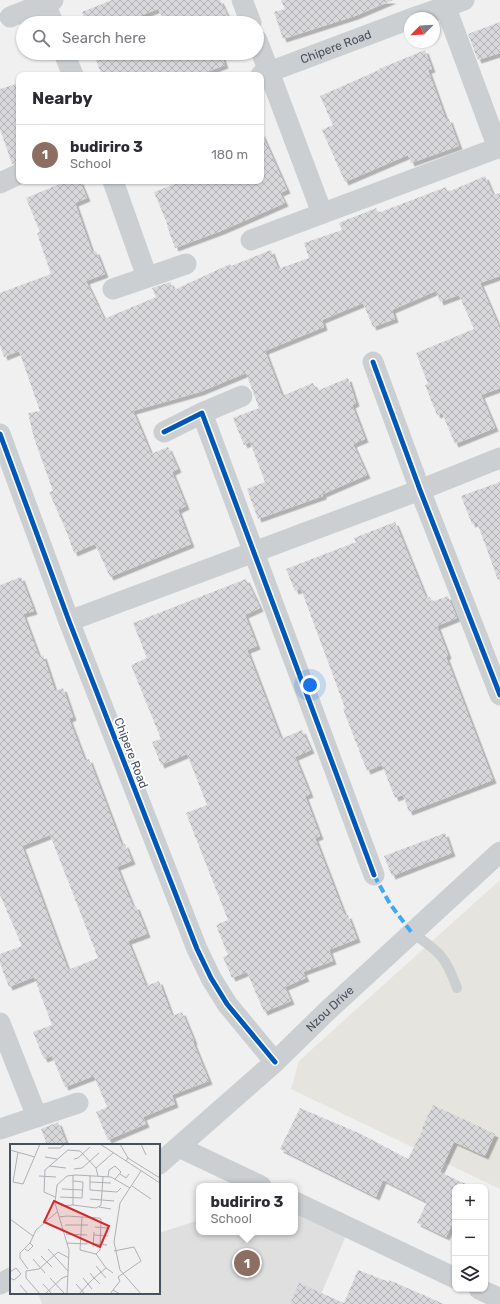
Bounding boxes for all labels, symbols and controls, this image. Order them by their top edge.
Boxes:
north arrow [404,12,440,48]
search box [16,16,264,60]
icon: search [30,27,52,49]
street label: Chipere Road [298,27,373,67]
text: Search here [62,29,146,47]
text: Nearby [32,88,93,108]
text: budiriro 3 [70,138,143,156]
text: 1 [42,147,48,162]
text: 180 m [211,147,248,162]
text: School [70,156,111,171]
your location [300,675,320,695]
street label: Chipere Road [111,716,151,790]
street label: Nzou Drive [303,983,357,1035]
inset map [10,1144,160,1294]
popup [196,1183,298,1235]
map controls [452,1184,488,1292]
button: + [452,1184,488,1220]
text: budiriro 3 [211,1193,283,1211]
text: School [211,1211,252,1226]
button: − [452,1220,488,1256]
pin: 1 [234,1248,260,1278]
button: layers [452,1256,488,1292]

